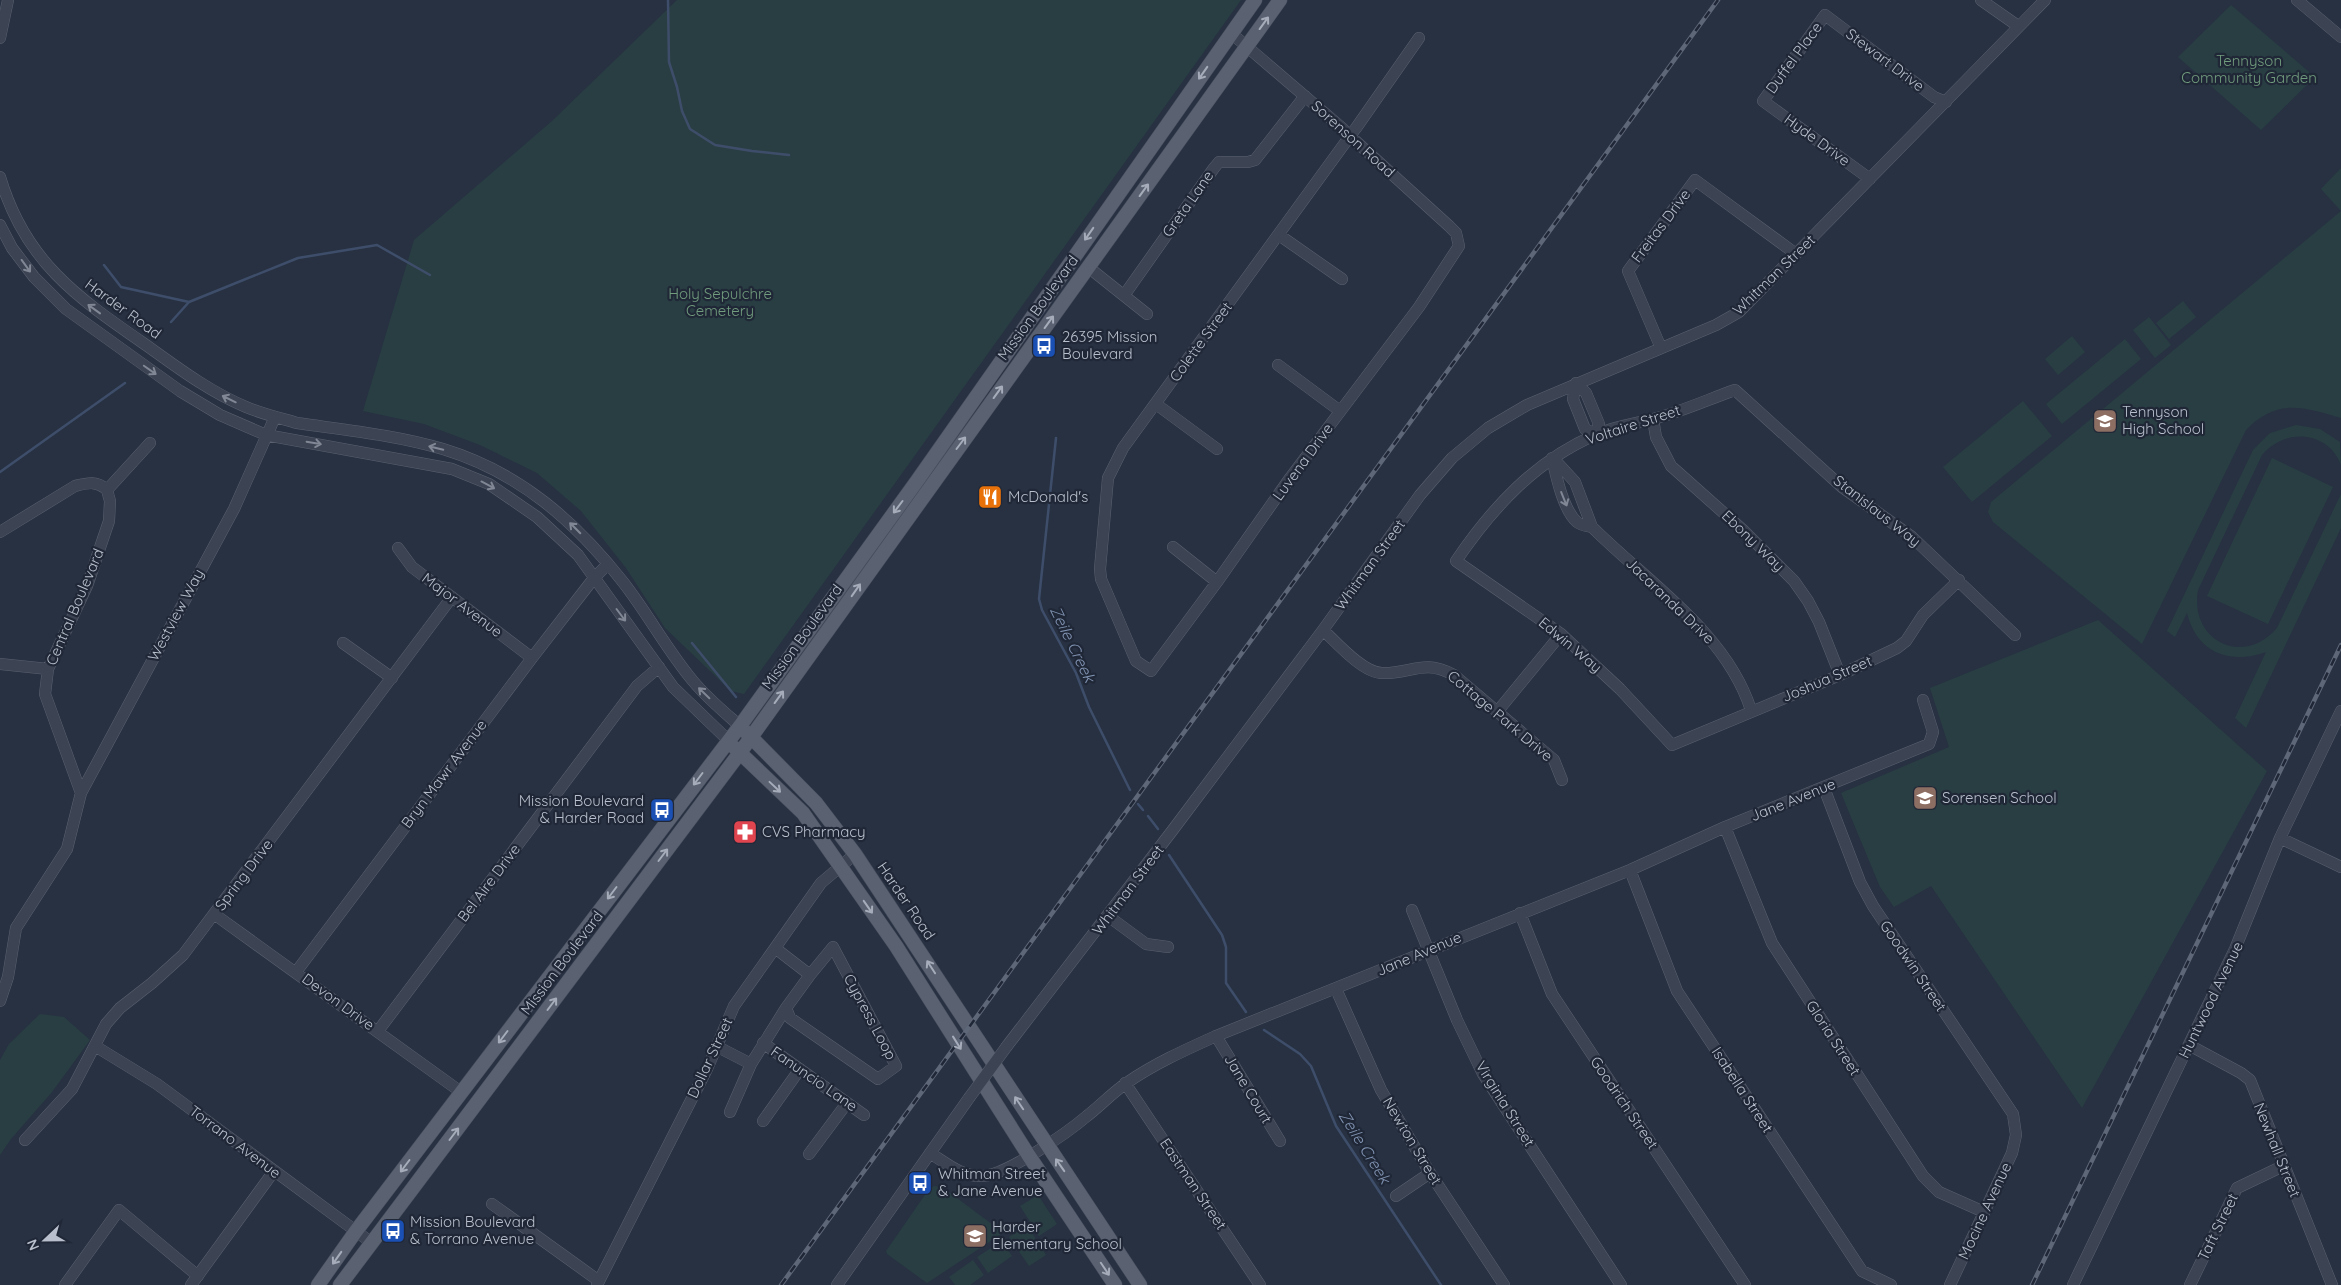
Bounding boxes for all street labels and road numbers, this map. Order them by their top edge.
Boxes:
street label: Duffel Place [1761,18,1826,97]
street label: Stewart Drive [1842,24,1928,95]
street label: Sorenson Road [1308,96,1399,181]
street label: Hyde Drive [1781,109,1854,170]
street label: Greta Lane [1158,167,1217,241]
street label: Freitas Drive [1627,185,1694,266]
street label: Whitman Street [1728,230,1819,319]
street label: Mission Boulevard [993,251,1082,364]
street label: Harder Road [81,274,165,343]
street label: Colette Street [1165,298,1236,385]
street label: Voltaire Street [1583,400,1683,449]
street label: Luvena Drive [1268,419,1337,504]
street label: Stanislaus Way [1830,471,1925,551]
street label: Ebony Way [1718,506,1789,575]
street label: Whitman Street [1330,515,1409,614]
street label: Central Boulevard [41,546,108,668]
street label: Jacaranda Drive [1622,553,1719,648]
street label: Westview Way [143,565,208,664]
street label: Major Avenue [418,568,506,641]
street label: Mission Boulevard [757,580,846,693]
street label: Edwin Way [1535,613,1606,677]
street label: Joshua Street [1779,651,1875,706]
street label: Cottage Park Drive [1444,666,1557,765]
street label: Bryn Mawr Avenue [397,716,491,832]
street label: Jane Avenue [1747,774,1838,825]
street label: Spring Drive [211,835,277,914]
street label: Bel Aire Drive [453,840,524,925]
street label: Whitman Street [1088,841,1168,938]
street label: Harder Road [873,858,939,943]
street label: Mission Boulevard [516,907,607,1018]
street label: Goodwin Street [1876,917,1951,1015]
street label: Jane Avenue [1374,927,1464,980]
street label: Huntwood Avenue [2174,938,2247,1061]
street label: Devon Drive [298,969,378,1034]
street label: Cypress Loop [840,971,901,1063]
street label: Gloria Street [1802,997,1865,1079]
street label: Dollar Street [683,1014,737,1101]
street label: Fanuncio Lane [767,1042,861,1115]
street label: Isabella Street [1708,1043,1777,1136]
street label: Jane Court [1220,1051,1276,1127]
street label: Goodrich Street [1586,1053,1662,1153]
street label: Virginia Street [1472,1057,1539,1150]
street label: Newton Street [1379,1093,1446,1188]
street label: Newhall Street [2250,1100,2305,1200]
street label: Torrano Avenue [186,1101,285,1182]
street label: Eastman Street [1156,1134,1231,1233]
street label: Mocine Avenue [1954,1159,2015,1262]
street label: Taft Street [2193,1190,2242,1263]

